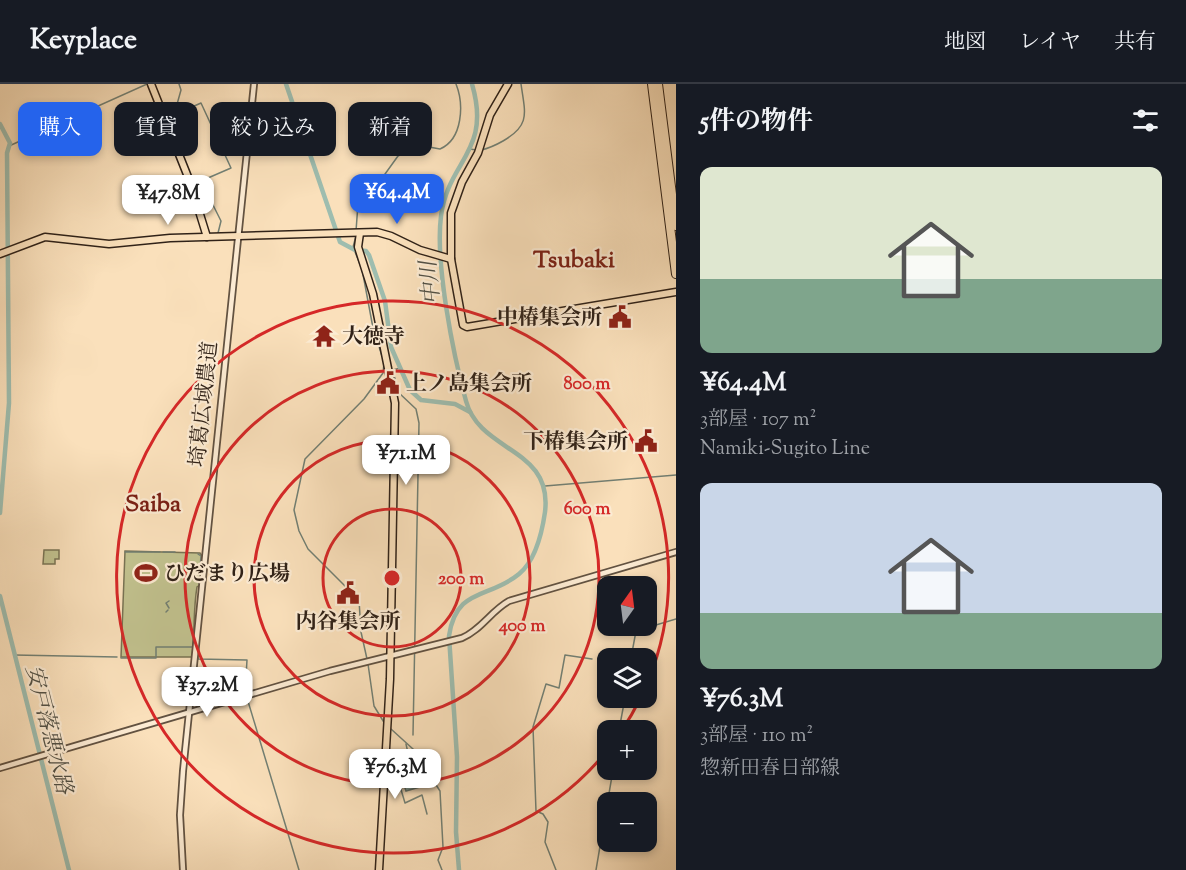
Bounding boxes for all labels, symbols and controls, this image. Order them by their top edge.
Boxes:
text: Keyplace [30,21,137,61]
text: 地図 [944,28,986,58]
text: レイヤ [1019,28,1081,58]
text: 共有 [1114,28,1156,58]
chip: 購入 [18,102,102,156]
chip: 賃貸 [114,102,198,156]
chip: 絞り込み [210,102,336,156]
chip: 新着 [348,102,432,156]
text: 5件の物件 [700,104,813,141]
icon: filters [1129,104,1162,137]
pin: ¥64.4M [348,174,446,225]
pin: ¥47.8M [119,175,217,226]
text: ¥64.4M [364,179,430,208]
text: ¥47.8M [136,180,200,209]
icon: home [877,206,985,314]
district label: Tsubaki [533,244,615,278]
water label: 中川 [414,257,450,306]
place label: 中椿集会所 [497,304,602,334]
public building icon: 中椿集会所 [607,304,633,330]
temple icon: 大徳寺 [311,323,337,349]
place label: 大徳寺 [342,323,405,353]
street label: 埼葛広域農道 [183,340,226,468]
text: ¥64.4M [700,365,786,402]
public building icon: 上ノ島集会所 [375,370,401,396]
place label: 上ノ島集会所 [406,370,532,400]
text: 800 m [564,372,610,398]
text: 3部屋 · 107 m² [700,406,816,435]
place label: 下椿集会所 [523,428,628,458]
public building icon: 下椿集会所 [633,428,659,454]
pin: ¥71.1M [357,435,455,486]
text: Namiki-Sugito Line [700,435,870,464]
text: ¥71.1M [376,440,436,469]
district label: Saiba [125,488,182,522]
text: 600 m [564,497,610,523]
icon: home [877,522,985,630]
sports icon: ひだまり広場 [133,560,159,586]
place label: ひだまり広場 [164,560,290,590]
text: 200 m [438,567,484,593]
centre of rings [382,568,402,588]
north arrow [597,576,657,636]
map controls [597,576,657,852]
public building icon: 内谷集会所 [335,580,361,606]
place label: 内谷集会所 [296,608,401,638]
text: 400 m [498,614,545,640]
button: layers [597,648,657,708]
water label: 安戸落悪水路 [16,662,79,800]
pin: ¥37.2M [158,667,256,718]
text: ¥37.2M [176,672,238,701]
text: ¥76.3M [700,681,783,718]
button: + [597,720,657,780]
text: 3部屋 · 110 m² [700,722,813,751]
pin: ¥76.3M [346,749,444,800]
text: ¥76.3M [363,754,427,783]
text: 惣新田春日部線 [700,755,840,784]
button: − [597,792,657,852]

